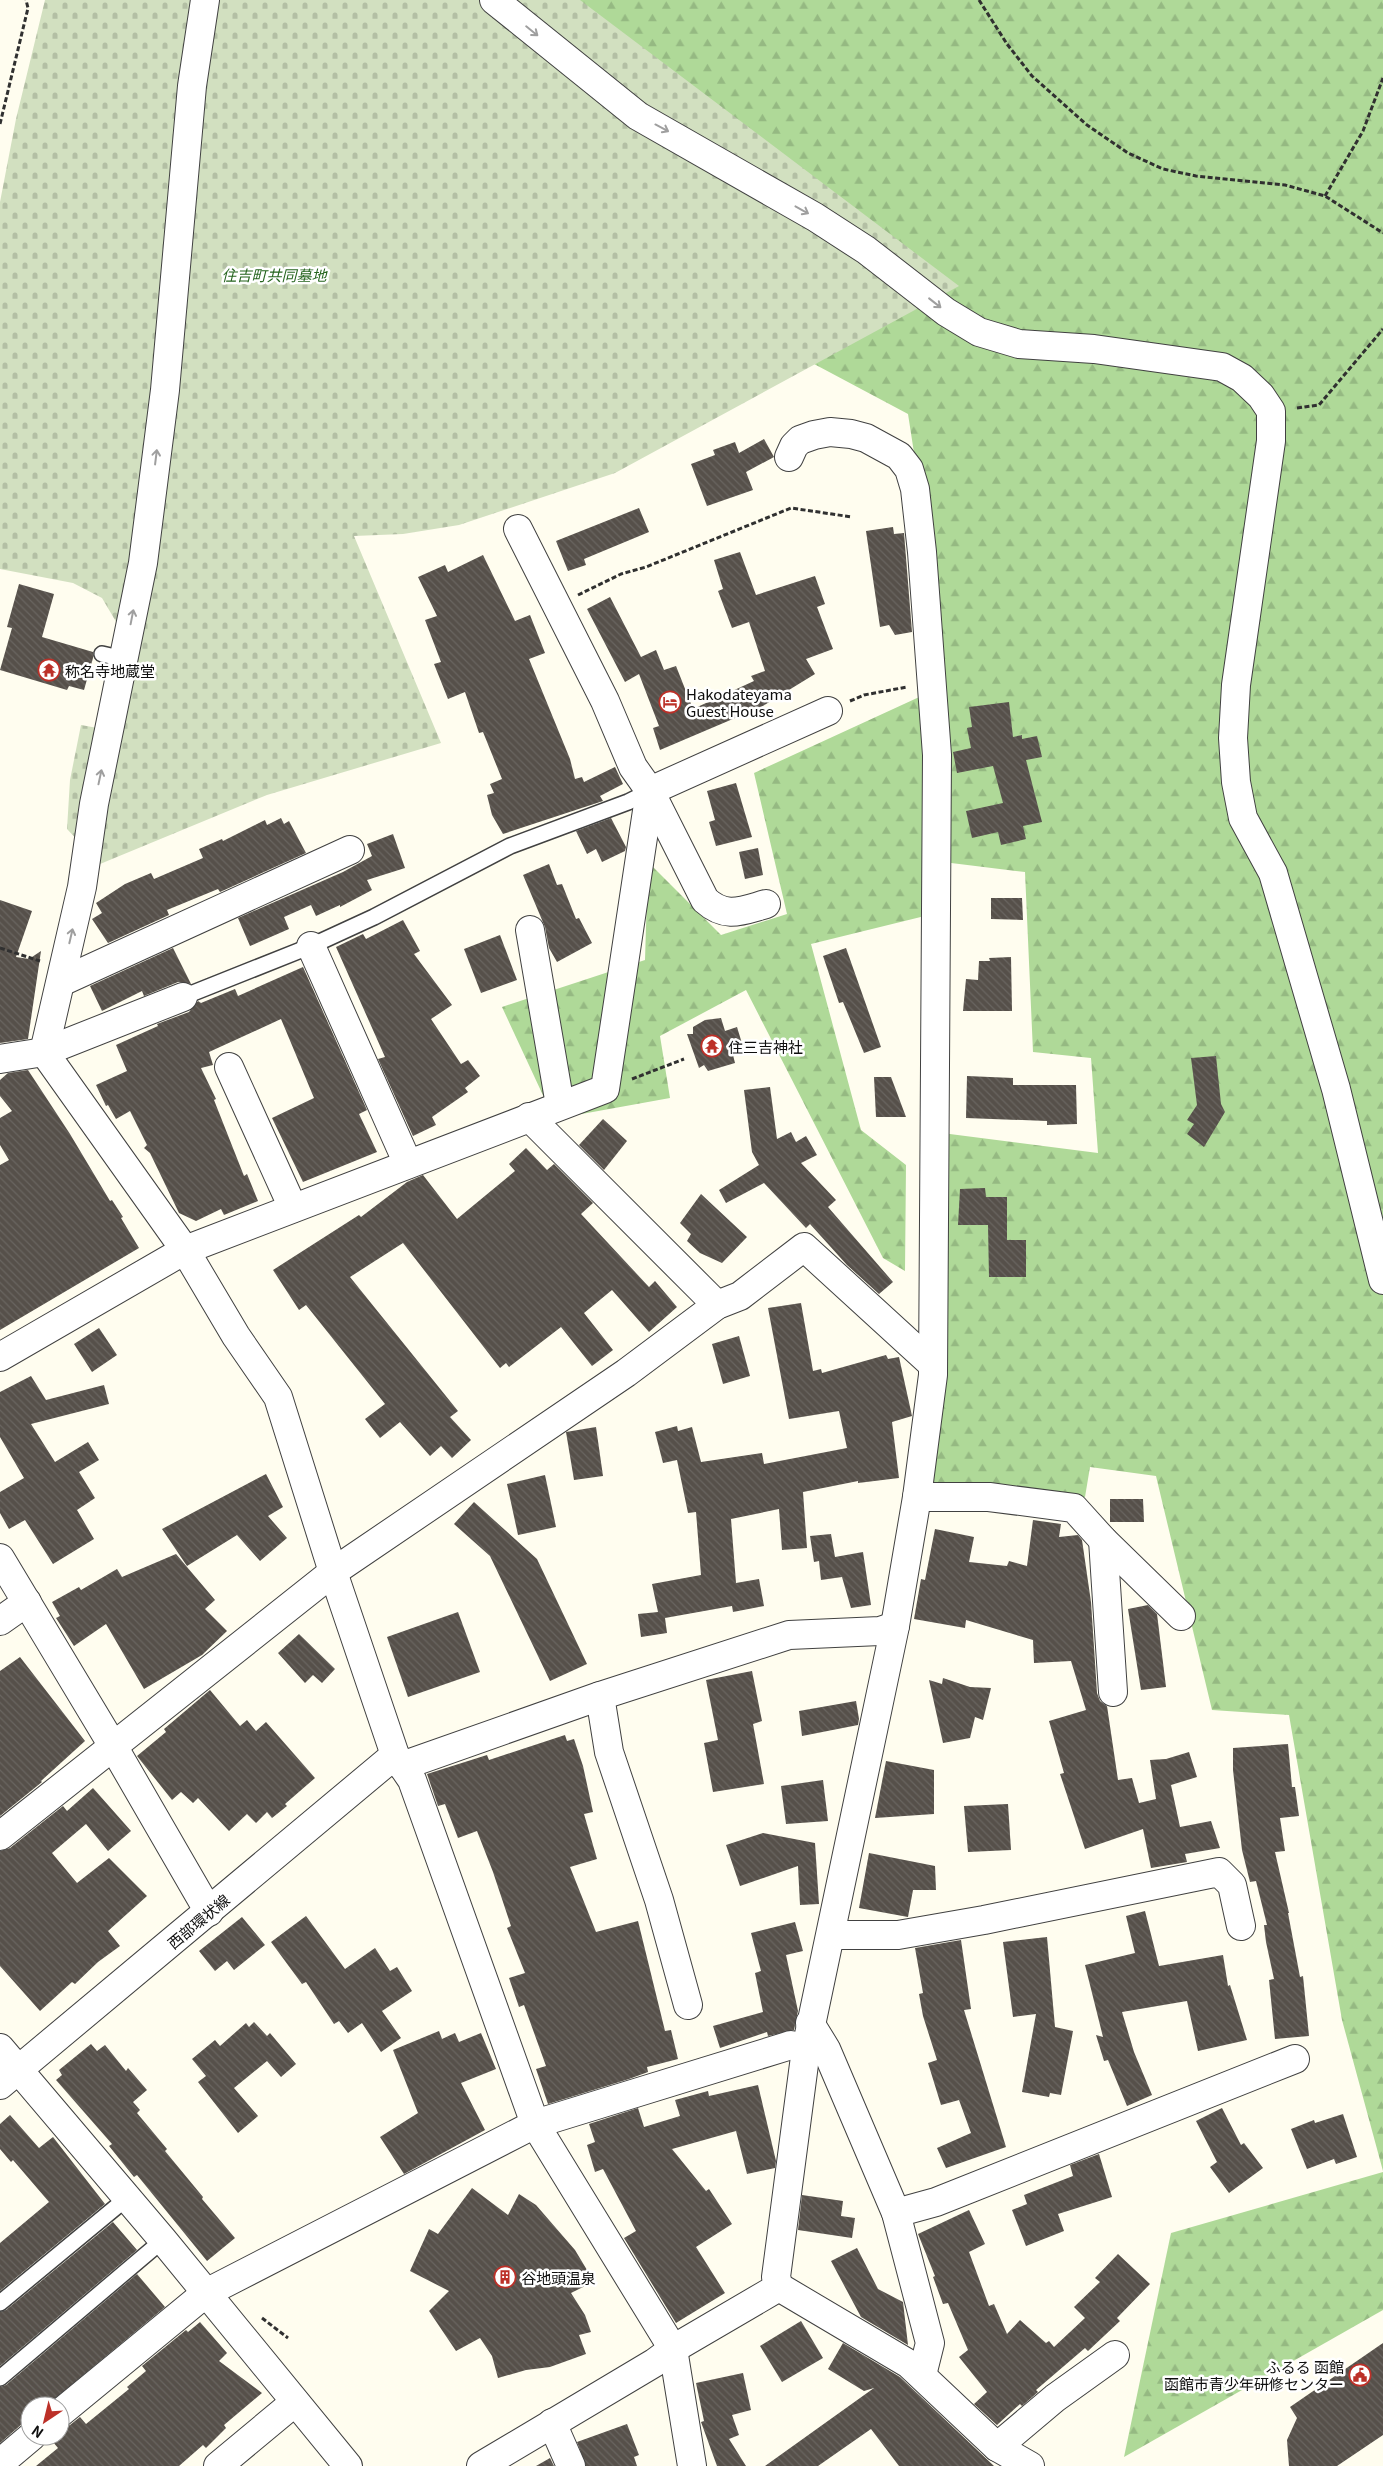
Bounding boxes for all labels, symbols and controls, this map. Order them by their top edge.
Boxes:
one-way arrow [525,25,538,36]
one-way arrow [654,124,668,134]
one-way arrow [794,206,809,215]
park label: 住吉町共同墓地 [221,264,328,285]
one-way arrow [928,298,941,309]
one-way arrow [152,449,162,465]
one-way arrow [128,610,137,626]
temple icon: 称名寺地蔵堂 [37,658,61,682]
place label: 称名寺地蔵堂 [65,660,155,681]
place label: Hakodateyama Guest House [686,683,792,721]
hotel icon: Hakodateyama Guest House [658,690,682,714]
one-way arrow [95,769,105,785]
one-way arrow [67,929,76,945]
temple icon: 住三吉神社 [700,1034,724,1058]
place label: 住三吉神社 [728,1036,803,1057]
street label: 西部環状線 [163,1889,233,1953]
building icon: 谷地頭温泉 [493,2265,517,2289]
place label: 谷地頭温泉 [521,2267,596,2288]
place label: ふるる 函館 函館市青少年研修センター [1164,2356,1344,2394]
public building icon: ふるる 函館 函館市青少年研修センター [1348,2363,1372,2387]
north arrow [20,2396,70,2446]
text: N [27,2421,47,2444]

